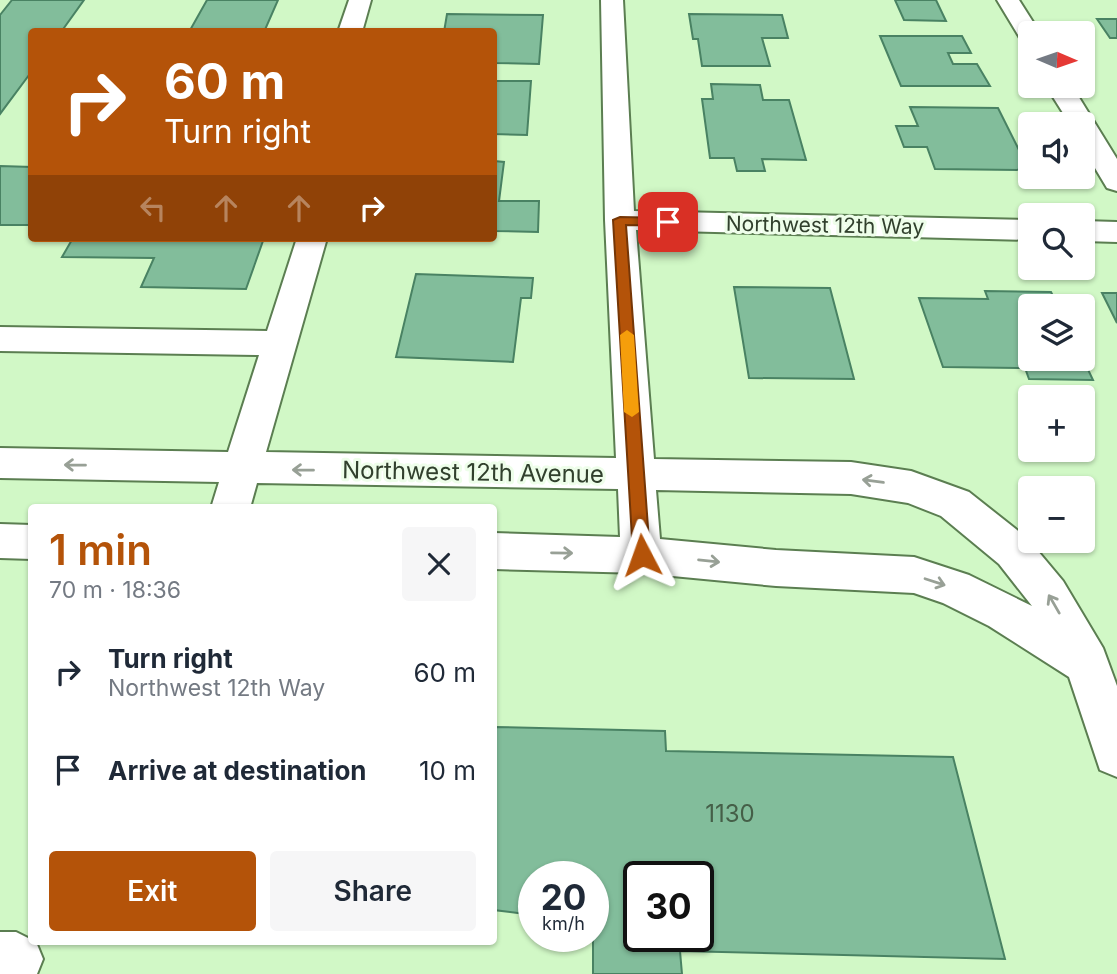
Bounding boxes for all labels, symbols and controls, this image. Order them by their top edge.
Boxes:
north arrow [1018,21,1096,98]
map controls [1018,21,1095,553]
text: 60 m [164,52,285,111]
icon: right [49,56,140,147]
text: Turn right [164,112,311,151]
button: sound [1018,112,1095,189]
icon: left [134,189,172,227]
icon: ahead [207,189,245,227]
icon: ahead [280,189,318,227]
icon: right [353,189,391,227]
pin [638,192,698,252]
icon: arrive [649,203,687,241]
button: search [1018,203,1095,280]
street label: Northwest 12th Way [726,211,925,239]
button: layers [1018,294,1095,371]
button: + [1018,385,1095,462]
street label: Northwest 12th Avenue [342,455,604,489]
one-way arrow [64,458,87,471]
one-way arrow [291,463,314,476]
one-way arrow [862,474,885,487]
button: − [1018,476,1095,553]
position arrow [605,518,679,592]
text: 1 min [49,524,152,575]
button: close [402,527,476,601]
one-way arrow [550,546,573,559]
one-way arrow [698,555,720,568]
text: 70 m · 18:36 [49,576,181,604]
one-way arrow [924,577,946,589]
one-way arrow [1047,594,1061,614]
text: Turn right [108,643,233,674]
icon: right [49,653,87,691]
text: 60 m [413,657,476,688]
text: Northwest 12th Way [108,674,325,702]
icon: arrive [49,751,87,789]
text: Arrive at destination [108,755,367,786]
text: 10 m [419,755,476,786]
house number: 1130 [705,799,755,828]
button: Exit [49,851,256,931]
button: Share [270,851,476,931]
speed limit sign: 30 [623,861,714,952]
text: 20 [541,876,586,918]
text: km/h [542,913,585,934]

